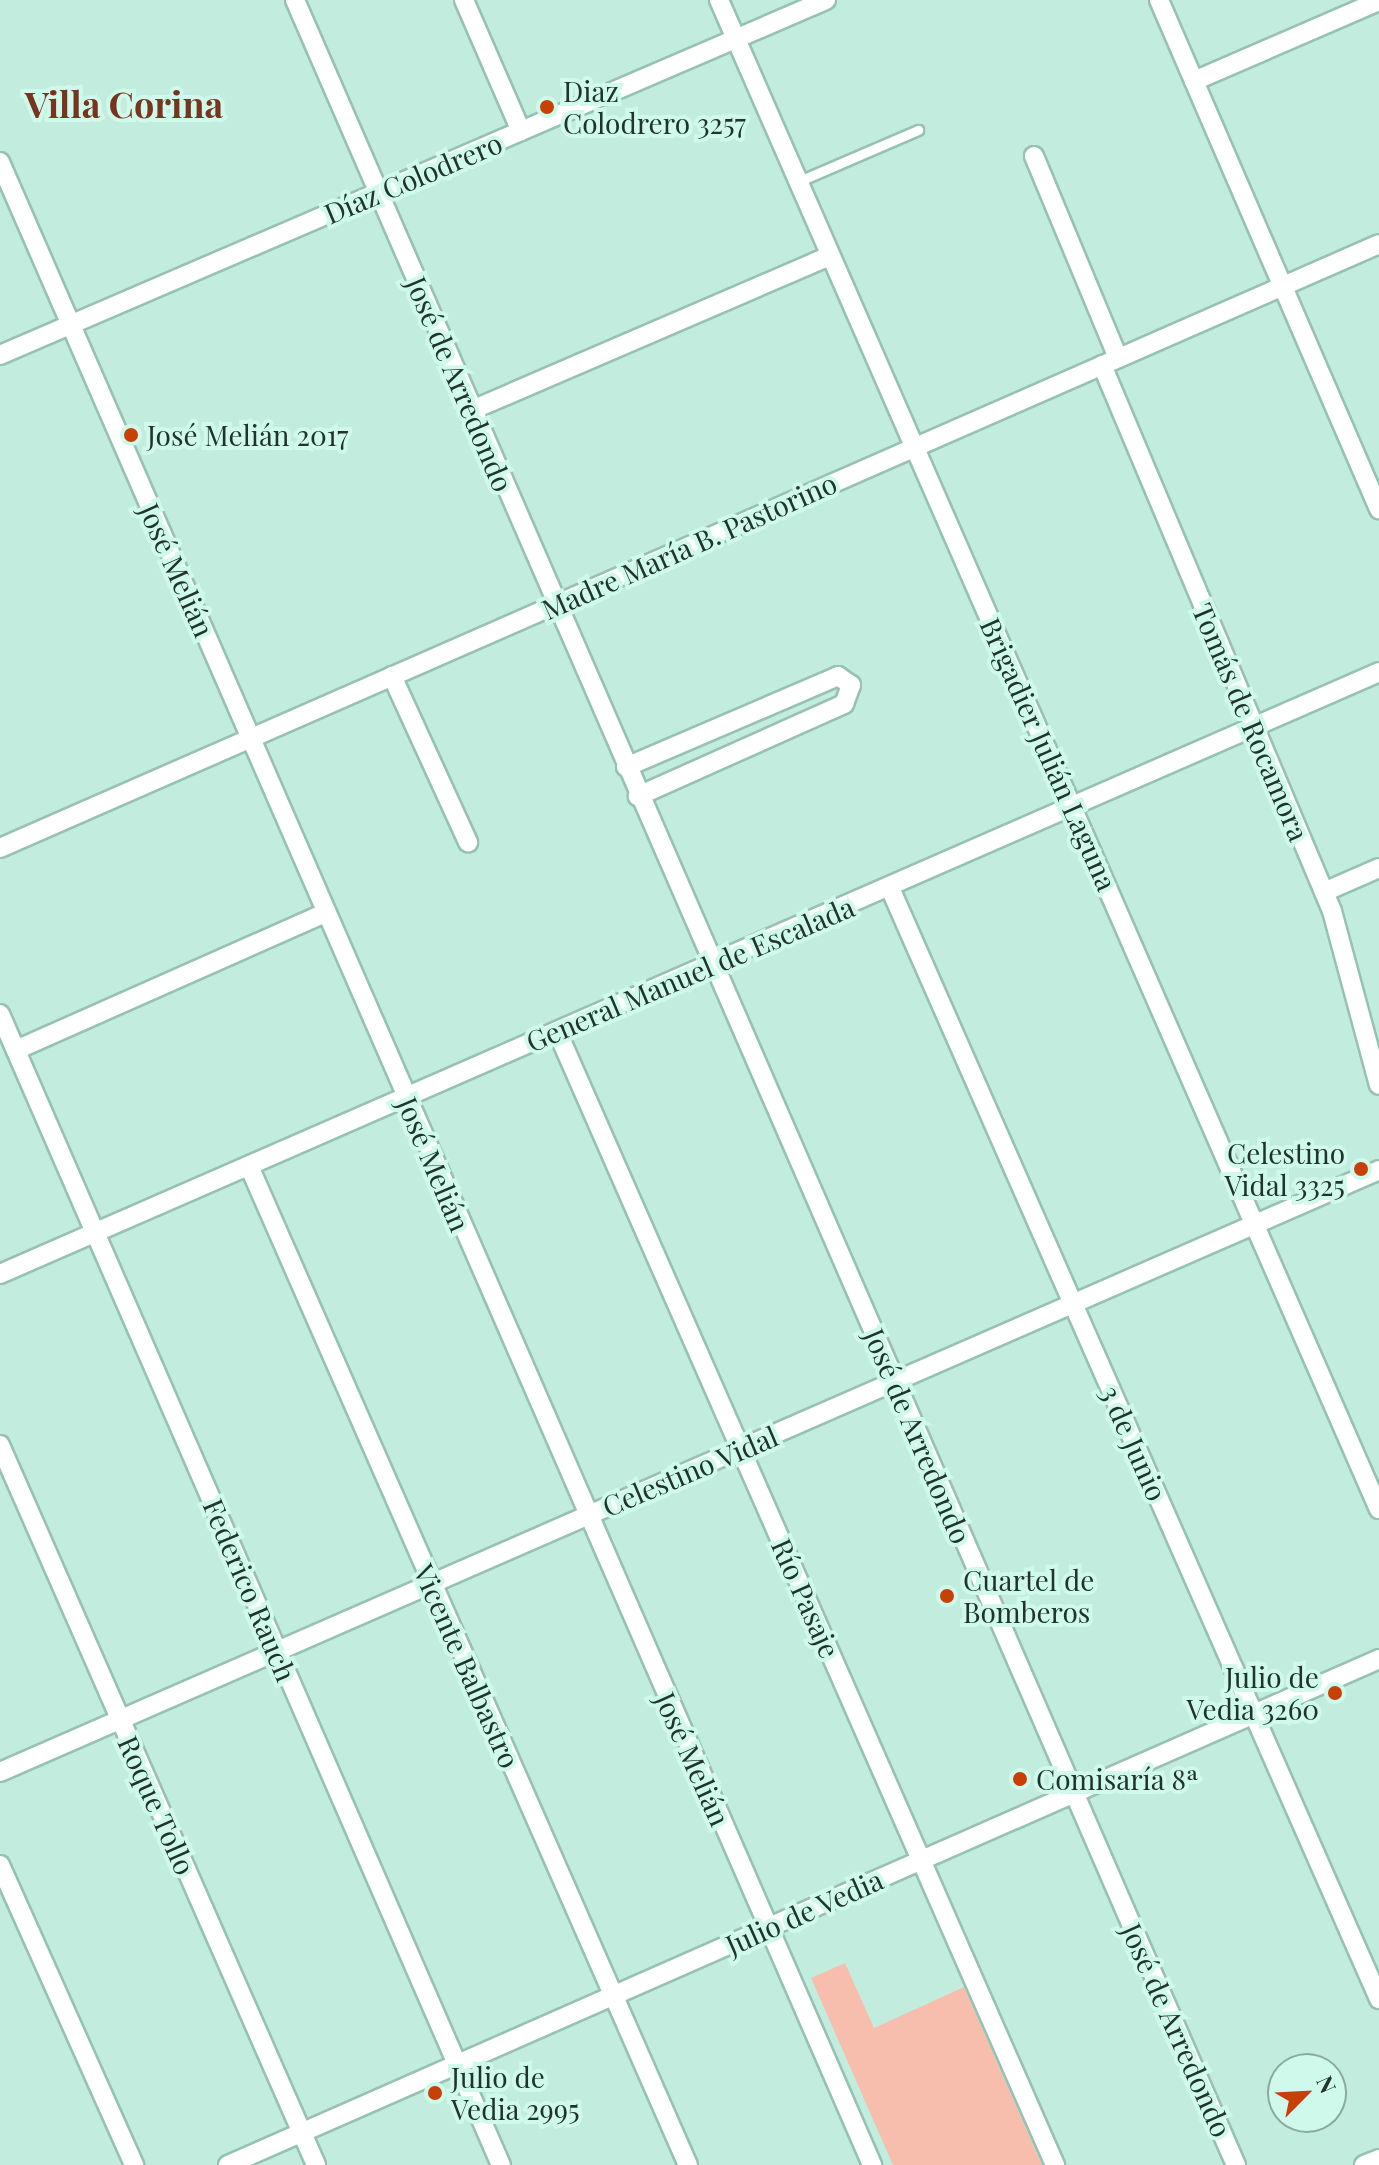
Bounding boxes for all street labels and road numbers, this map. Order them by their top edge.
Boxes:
street label: Díaz Colodrero [319,125,507,231]
street label: José de Arredondo [399,271,521,497]
street label: Madre María B. Pastorino [536,466,842,626]
street label: José Melián [133,498,221,642]
street label: Tomás de Rocamora [1186,598,1316,846]
street label: Brigadier Julián Laguna [974,612,1124,896]
street label: General Manuel de Escalada [521,890,859,1058]
street label: José Melián [391,1092,477,1236]
street label: José de Arredondo [857,1323,979,1549]
street label: 3 de Junio [1094,1380,1174,1506]
street label: Celestino Vidal [597,1419,783,1523]
street label: Federico Rauch [196,1494,304,1686]
street label: Río Pasaje [765,1533,847,1663]
street label: Vicente Balbastro [407,1559,527,1773]
street label: José Melián [649,1687,737,1831]
street label: Roque Tollo [111,1730,203,1880]
street label: Julio de Vedia [720,1862,888,1962]
street label: José de Arredondo [1115,1918,1239,2142]

